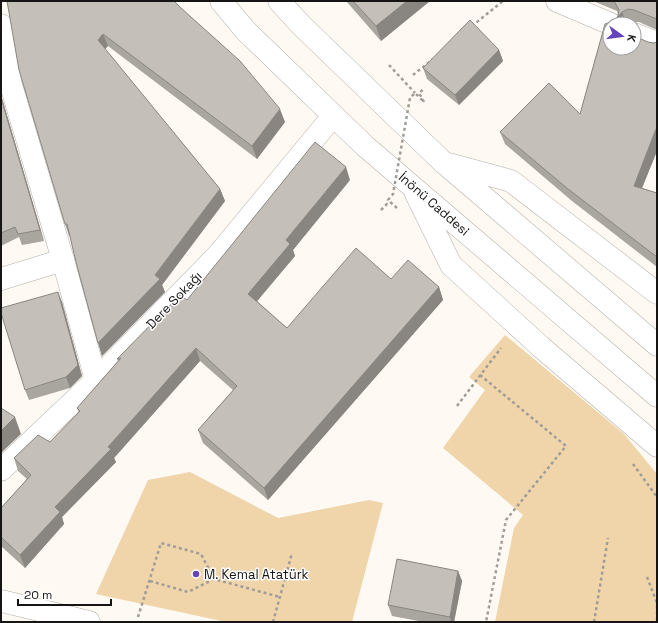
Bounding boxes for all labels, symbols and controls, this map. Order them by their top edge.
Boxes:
north arrow [602,16,642,56]
text: K [624,33,639,44]
street label: İnönü Caddesi [395,169,473,239]
street label: Dere Sokağı [142,268,206,332]
place label: M. Kemal Atatürk [204,566,309,583]
marker: M. Kemal Atatürk [191,569,201,579]
scale bar [18,581,111,607]
text: 20 m [24,587,52,603]

